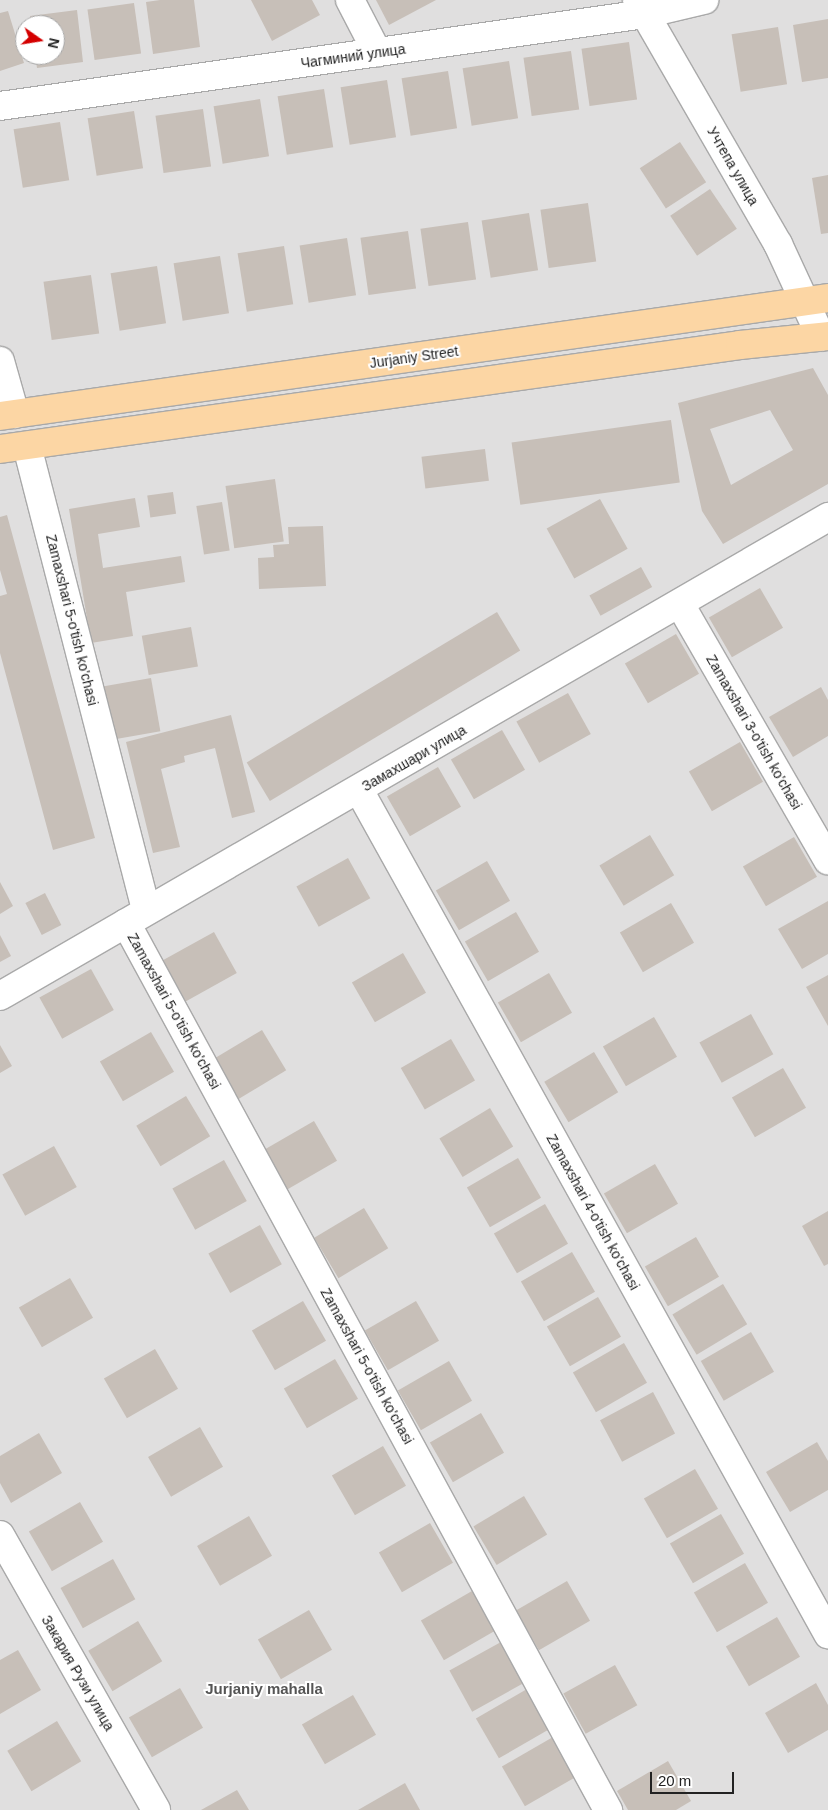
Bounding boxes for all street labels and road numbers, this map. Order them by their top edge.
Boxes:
street label: Чагминий улица [300,40,406,72]
street label: Учтепа улица [704,124,762,208]
street label: Jurjaniy Street [369,342,459,372]
street label: Zamaxshari 5-o'tish ko'chasi [43,533,101,707]
street label: Zamaxshari 3-o'tish ko'chasi [703,652,805,812]
street label: Замахшари улица [359,721,469,795]
street label: Zamaxshari 5-o'tish ko'chasi [124,930,224,1092]
street label: Zamaxshari 4-o'tish ko'chasi [543,1131,643,1293]
street label: Zamaxshari 5-o'tish ko'chasi [317,1285,417,1447]
street label: Закария Рузи улица [38,1612,118,1734]

